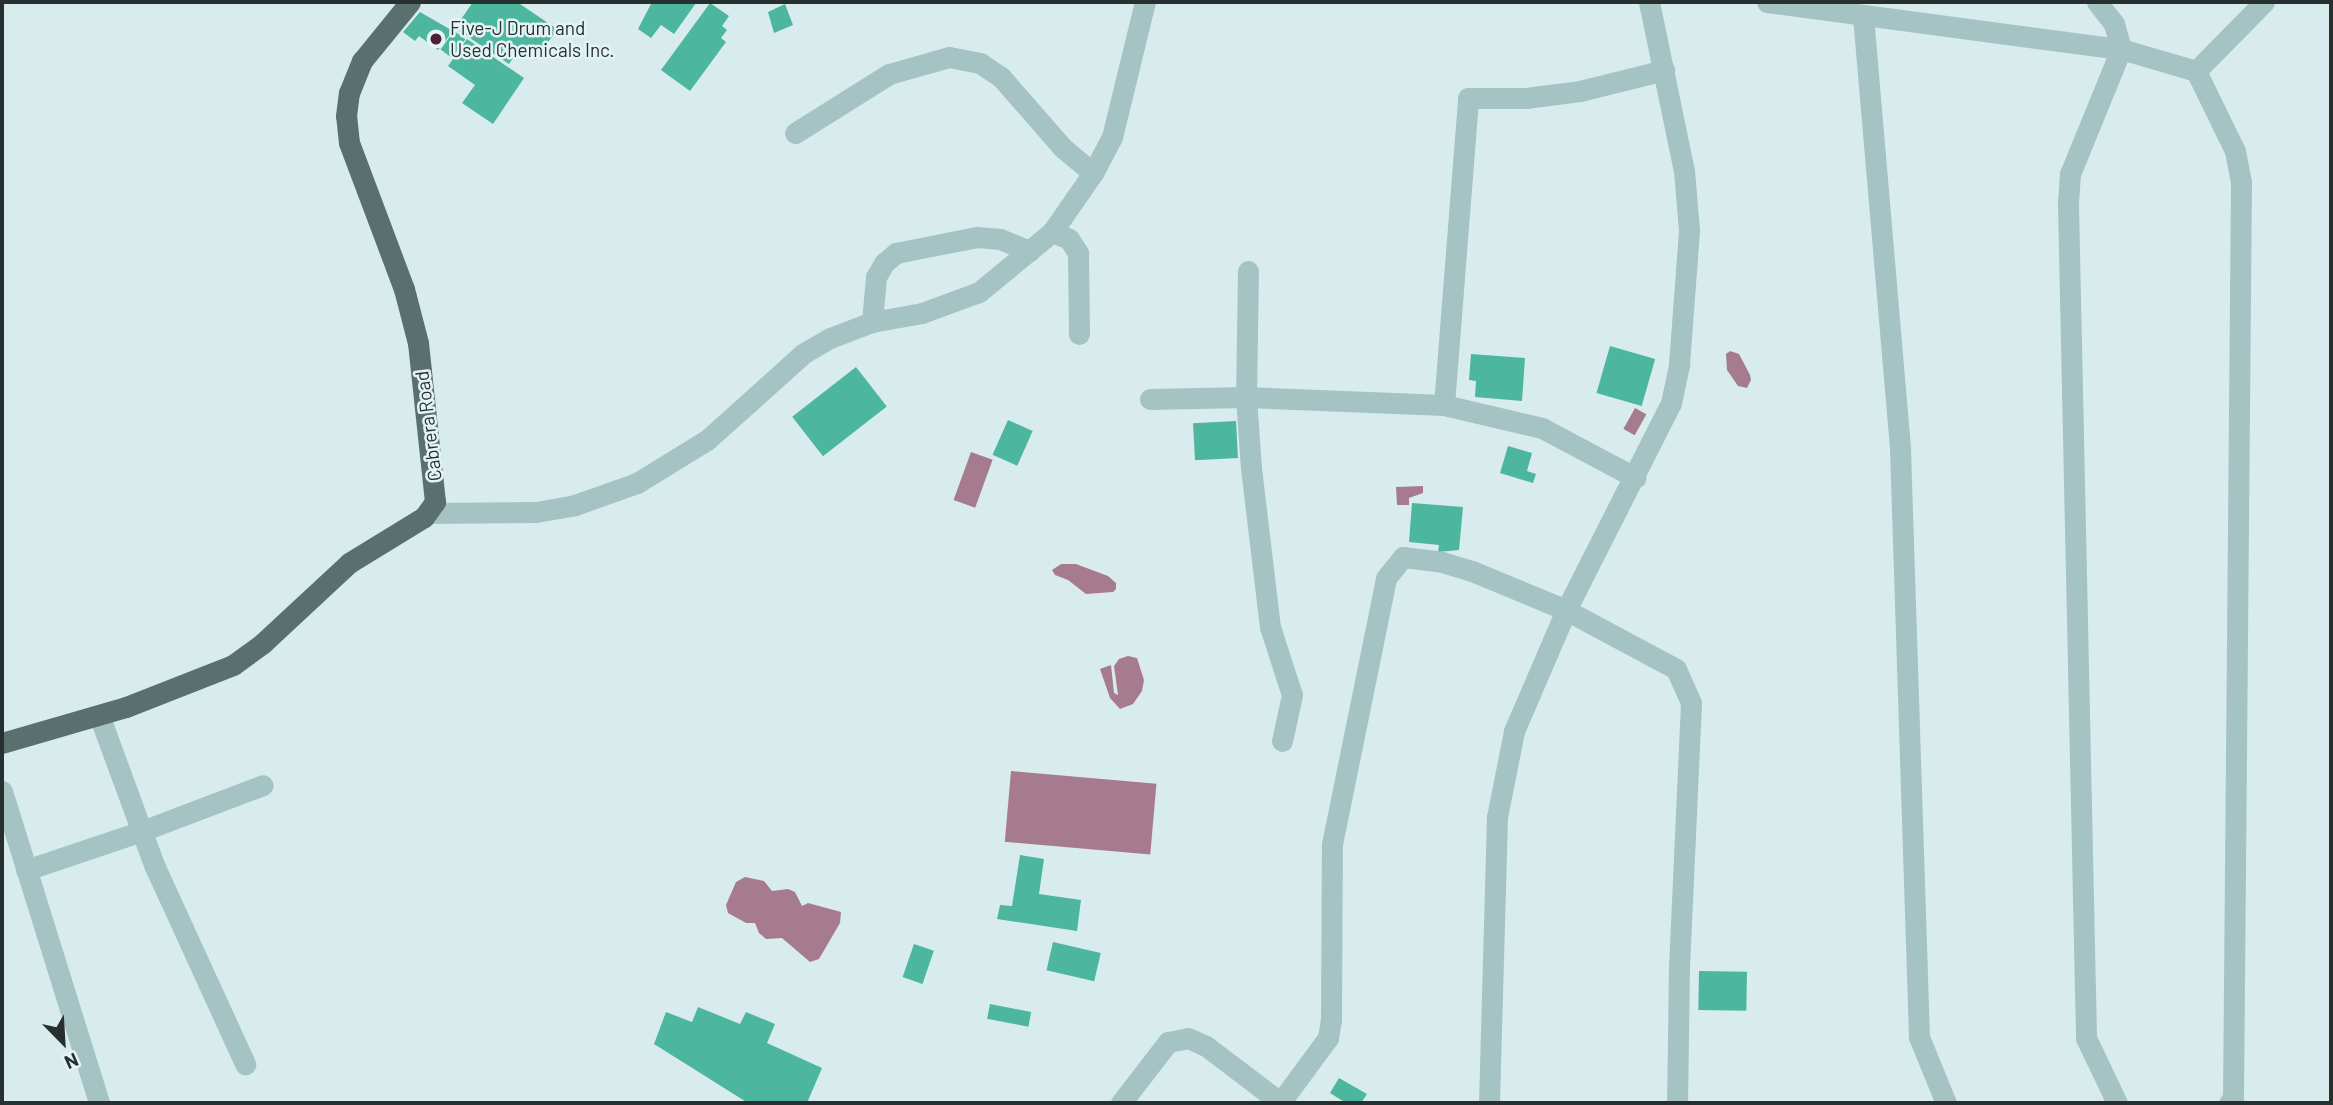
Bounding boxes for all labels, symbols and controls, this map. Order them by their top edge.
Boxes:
place label: Five-J Drum and Used Chemicals Inc. [450,17,615,61]
marker: Five-J Drum and Used Chemicals Inc. [428,31,444,47]
street label: Cabrera Road [410,370,446,482]
north arrow [28,1007,98,1077]
text: N [61,1049,82,1075]

